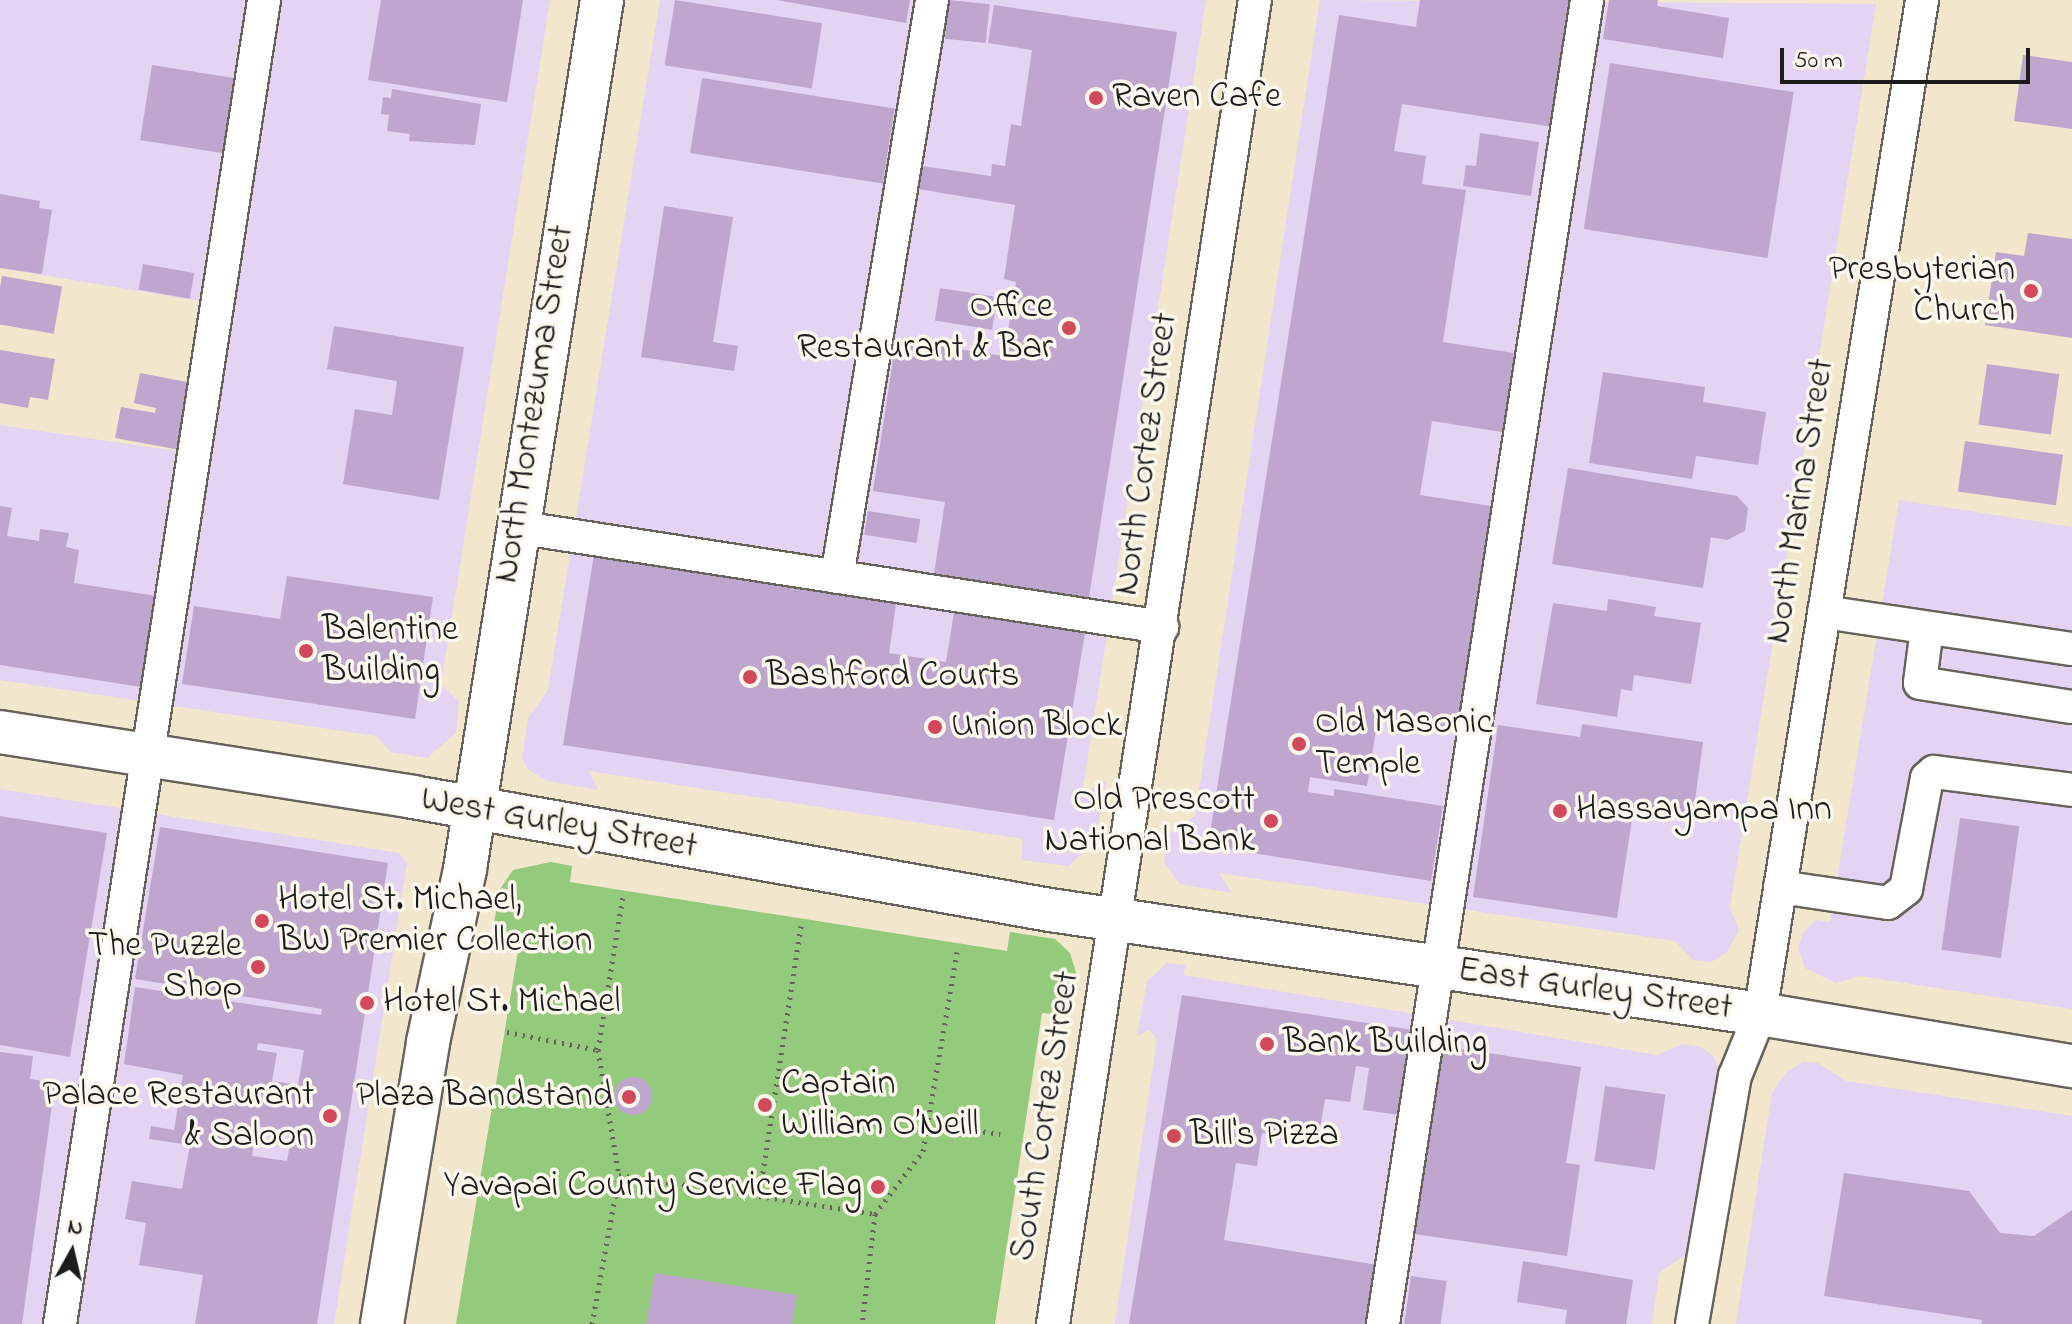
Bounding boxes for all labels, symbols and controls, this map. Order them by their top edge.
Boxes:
scale bar [1784,32,2034,82]
text: 50 m [1794,44,1843,79]
place label: Raven Cafe [1112,76,1281,120]
marker: Raven Cafe [1087,89,1105,107]
street label: North Montezuma Street [485,222,585,586]
place label: Presbyterian Church [1829,248,2015,333]
marker: Presbyterian Church [2022,282,2040,300]
place label: Office Restaurant & Bar [797,285,1053,370]
street label: North Cortez Street [1106,310,1188,598]
marker: Office Restaurant & Bar [1060,319,1078,337]
street label: North Marina Street [1757,355,1845,647]
place label: Balentine Building [322,608,458,693]
marker: Balentine Building [297,642,315,660]
place label: Bashford Courts [766,655,1019,699]
marker: Bashford Courts [741,668,759,686]
place label: Old Masonic Temple [1315,701,1492,786]
place label: Union Block [951,705,1122,749]
marker: Union Block [926,718,944,736]
marker: Old Masonic Temple [1290,735,1308,753]
street label: West Gurley Street [418,778,700,870]
place label: Old Prescott National Bank [1045,778,1255,863]
place label: Hassayampa Inn [1576,789,1832,833]
marker: Hassayampa Inn [1551,802,1569,820]
marker: Old Prescott National Bank [1262,812,1280,830]
place label: Hotel St. Michael, BW Premier Collection [278,878,592,963]
marker: Hotel St. Michael, BW Premier Collection [253,912,271,930]
place label: The Puzzle Shop [88,924,242,1009]
street label: East Gurley Street [1455,949,1735,1031]
marker: The Puzzle Shop [249,958,267,976]
street label: South Cortez Street [1002,968,1090,1264]
place label: Hotel St. Michael [383,981,620,1025]
marker: Hotel St. Michael [358,994,376,1012]
place label: Bank Building [1283,1022,1487,1066]
marker: Bank Building [1258,1035,1276,1053]
place label: Captain William O’Neill [781,1062,979,1147]
place label: Palace Restaurant & Saloon [42,1073,314,1158]
place label: Plaza Bandstand [356,1075,613,1119]
marker: Plaza Bandstand [620,1088,638,1106]
marker: Captain William O’Neill [756,1096,774,1114]
marker: Palace Restaurant & Saloon [321,1107,339,1125]
place label: Bill's Pizza [1190,1114,1339,1158]
marker: Bill's Pizza [1165,1127,1183,1145]
place label: Yavapai County Service Flag [443,1165,862,1209]
marker: Yavapai County Service Flag [869,1178,887,1196]
text: N [66,1211,85,1245]
north arrow [32,1212,112,1292]

